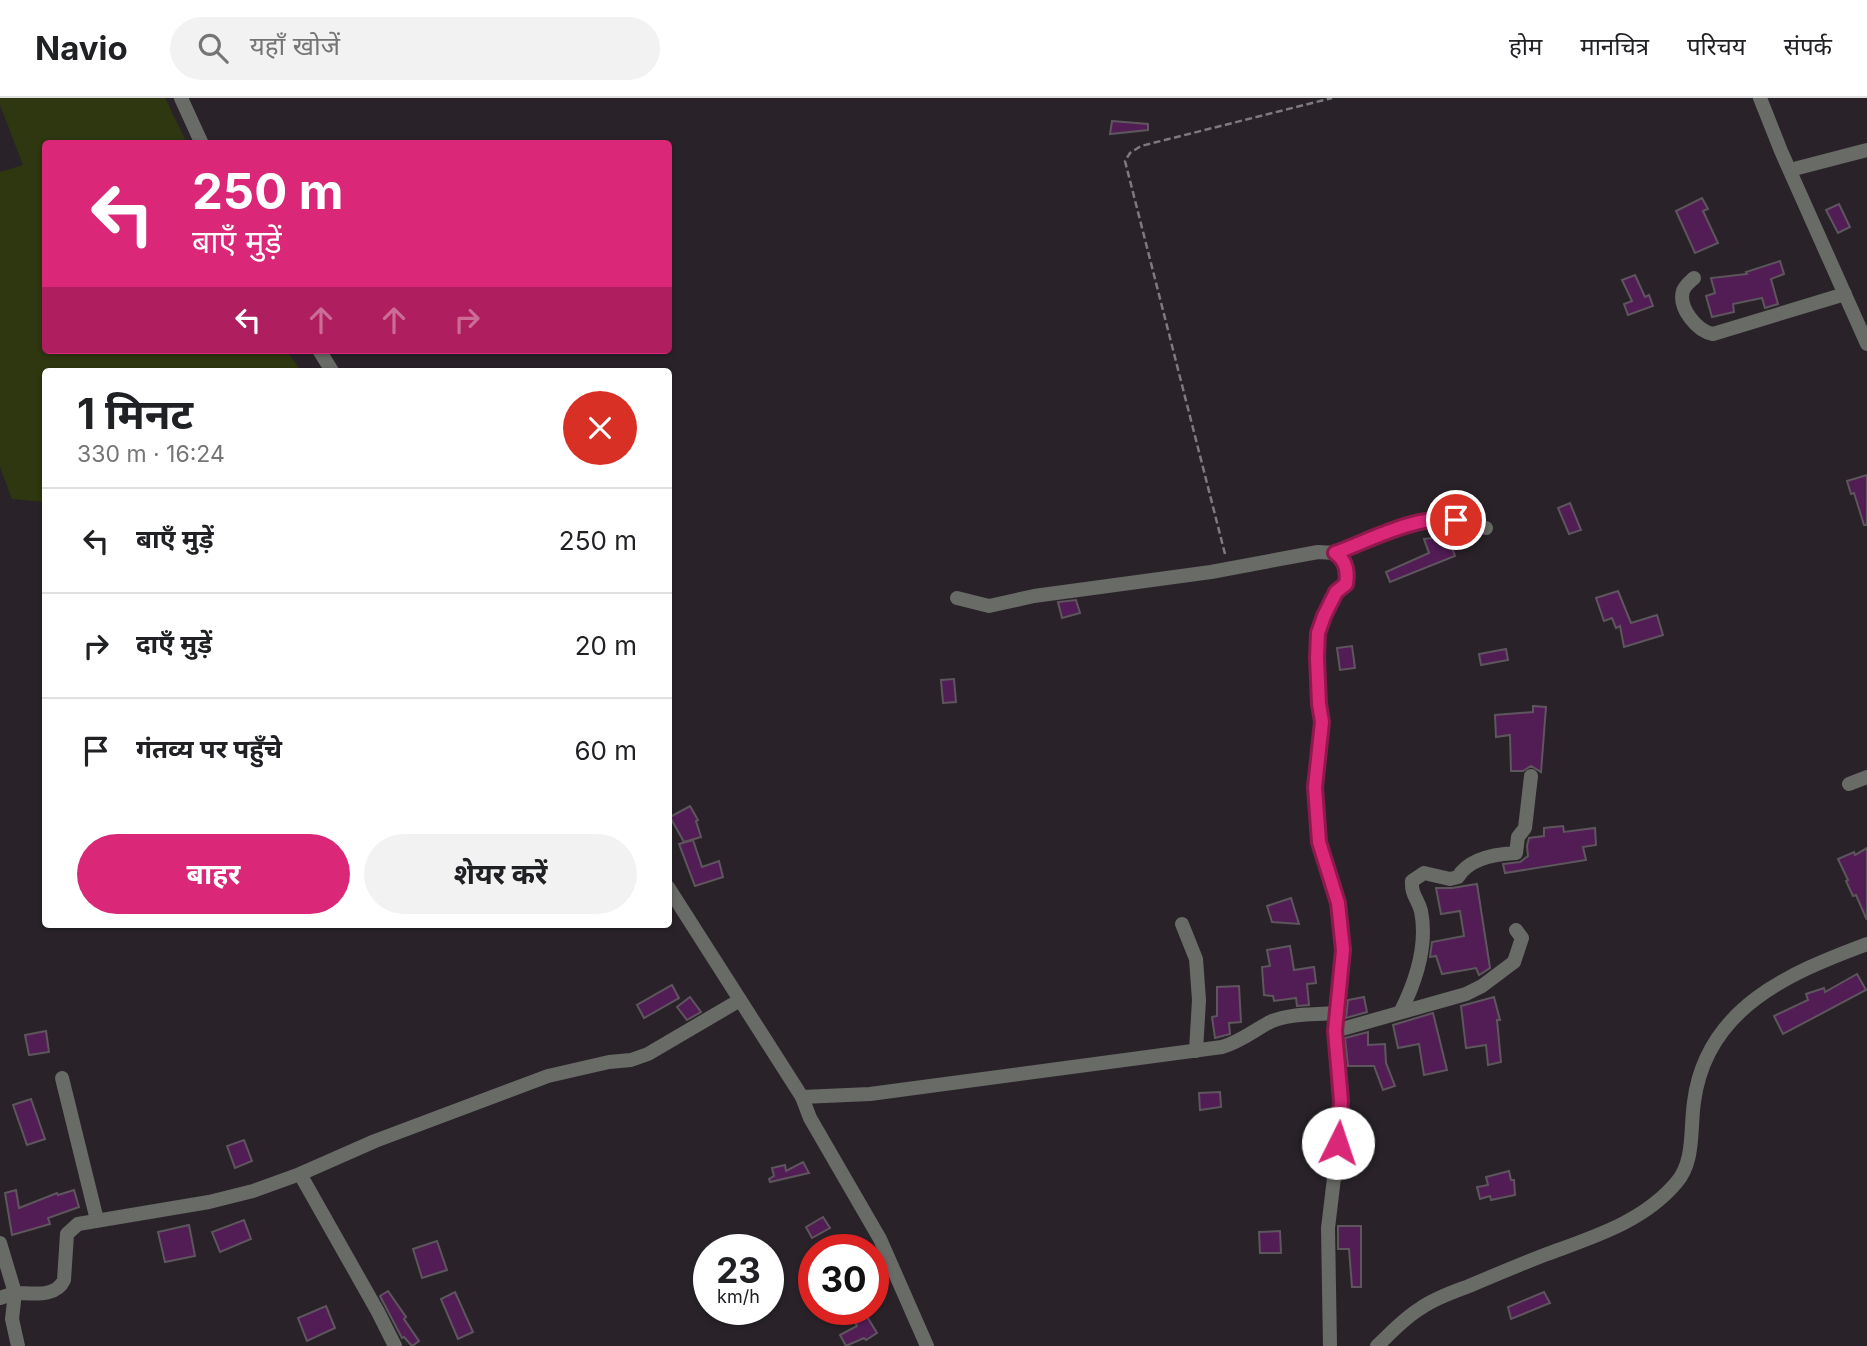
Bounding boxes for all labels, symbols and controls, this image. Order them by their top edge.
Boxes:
search box [170,17,660,80]
text: Navio [35,28,128,68]
icon: search [194,29,232,67]
text: यहाँ खोजें [250,30,340,61]
text: होम [1509,32,1542,61]
text: मानचित्र [1580,32,1649,61]
text: परिचय [1687,32,1746,61]
text: संपर्क [1784,32,1832,61]
text: 250 m [192,162,344,221]
icon: left [77,168,168,259]
text: बाएँ मुड़ें [192,222,282,261]
icon: left [229,301,267,339]
icon: ahead [302,301,340,339]
icon: ahead [375,301,413,339]
icon: right [448,301,486,339]
text: 1 मिनट [77,388,193,439]
button: close [563,391,637,465]
text: 330 m · 16:24 [77,440,225,468]
pin [1426,490,1486,550]
icon: arrive [1437,501,1475,539]
icon: left [77,522,115,560]
text: बाएँ मुड़ें [136,523,213,554]
text: 250 m [559,525,637,556]
icon: right [77,627,115,665]
text: दाएँ मुड़ें [136,628,212,659]
text: 20 m [575,630,637,661]
icon: arrive [77,732,115,770]
text: गंतव्य पर पहुँचे [136,733,282,764]
text: 60 m [574,735,637,766]
button: बाहर [77,834,350,914]
button: शेयर करें [364,834,637,914]
position arrow [1301,1106,1375,1180]
speed limit sign: 30 [798,1234,889,1325]
text: 23 [716,1249,761,1291]
text: km/h [717,1286,760,1307]

